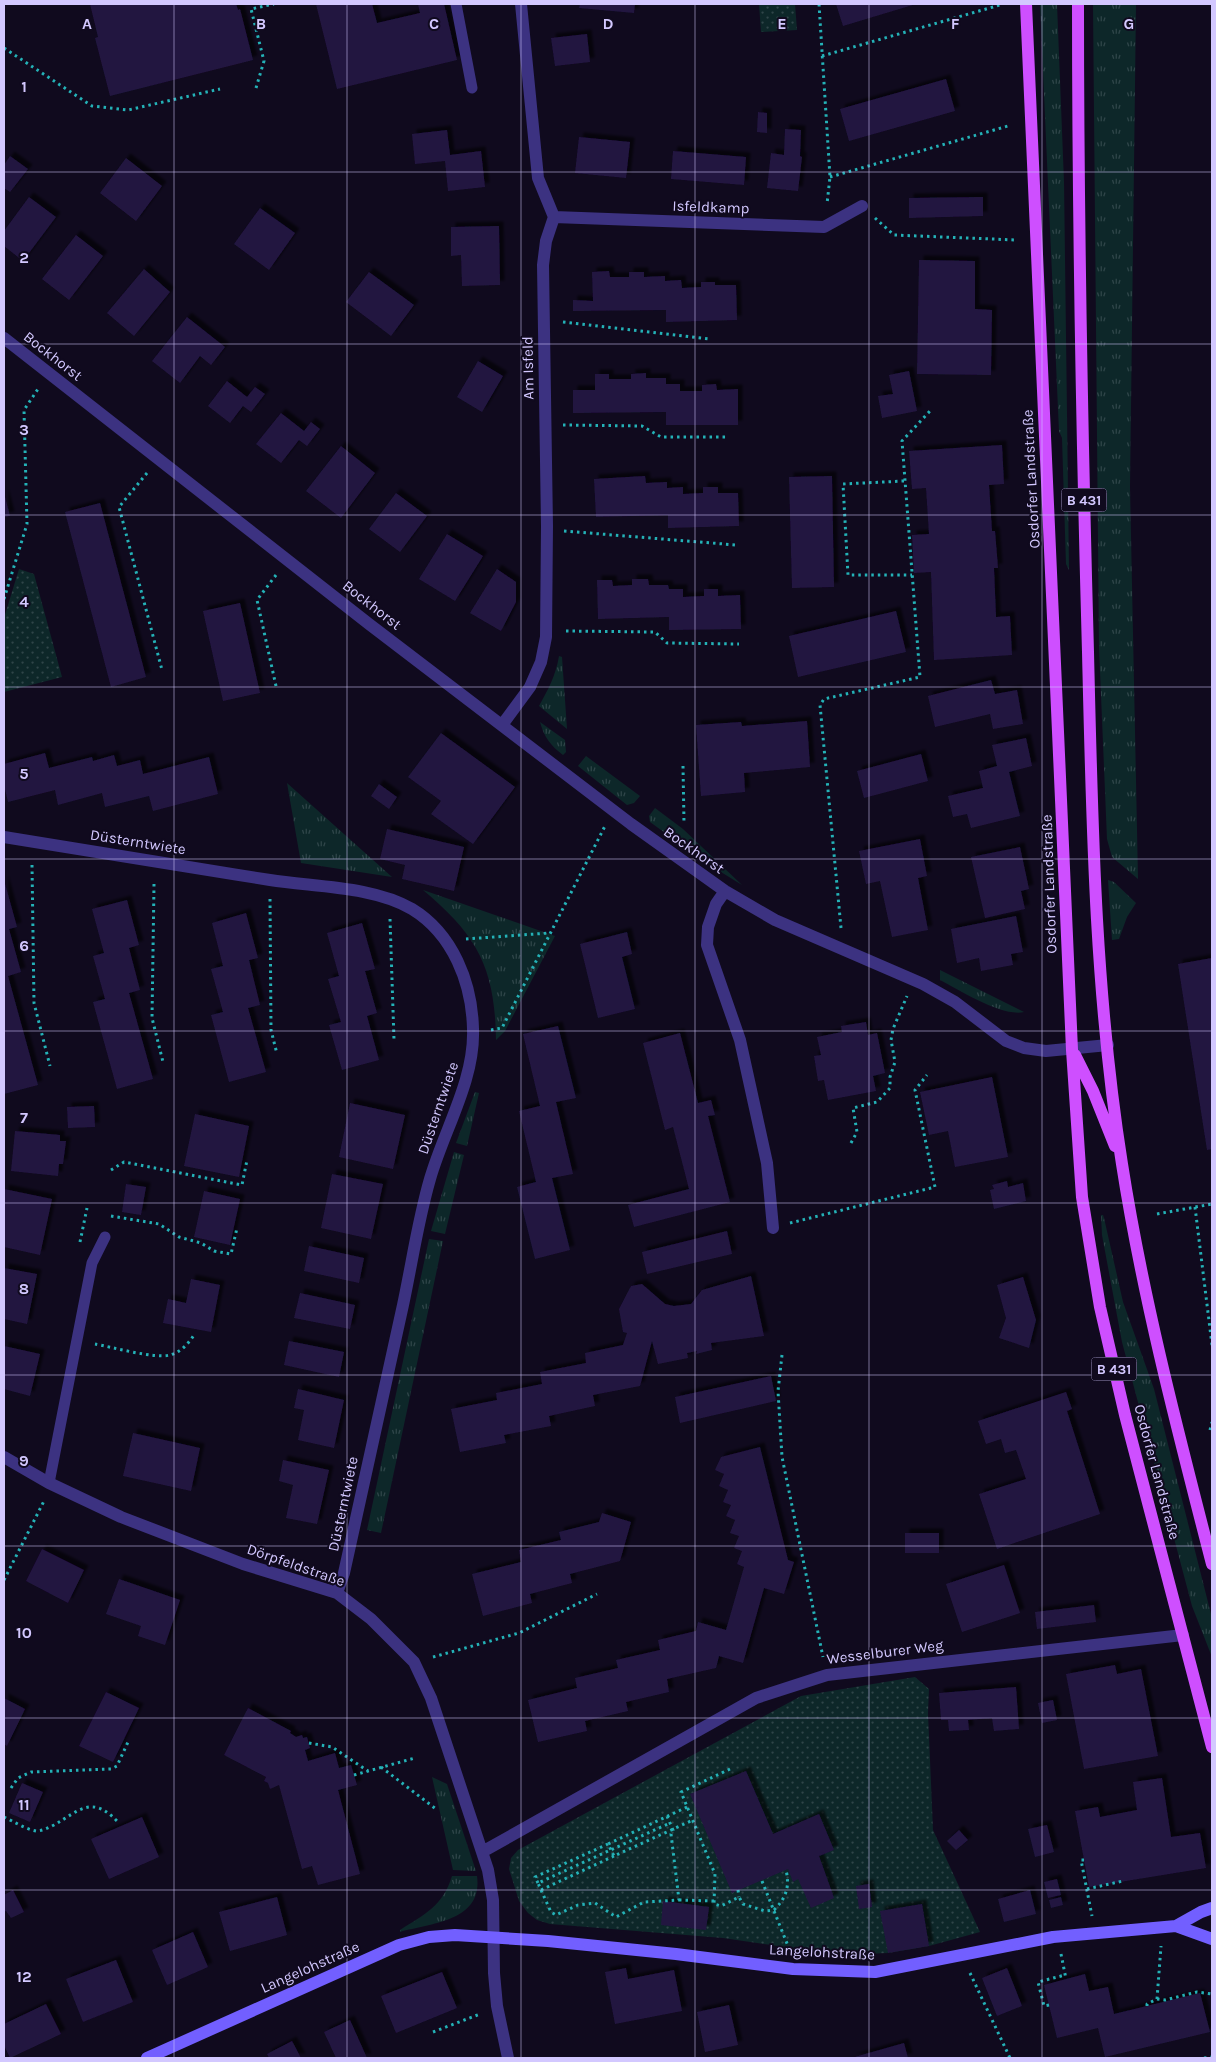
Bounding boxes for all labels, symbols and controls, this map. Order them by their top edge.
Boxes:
text: A [82,14,92,33]
text: B [256,14,266,33]
text: C [429,14,439,33]
text: D [603,14,614,33]
text: E [777,14,787,33]
text: F [951,14,960,33]
text: G [1124,14,1134,33]
text: 1 [21,77,27,96]
street label: Isfeldkamp [672,197,750,217]
text: 2 [19,248,29,267]
street label: Bockhorst [20,327,86,385]
street label: Am Isfeld [518,336,538,400]
street label: Osdorfer Landstraße [1018,409,1044,549]
text: 3 [19,420,29,439]
road number: B 431 [1062,488,1106,512]
street label: Bockhorst [339,576,405,634]
text: 4 [19,592,29,611]
text: 5 [19,764,29,783]
street label: Osdorfer Landstraße [1038,814,1060,954]
street label: Bockhorst [660,823,728,878]
street label: Düsterntwiete [89,826,187,858]
text: 6 [19,936,29,955]
street label: Düsterntwiete [414,1059,462,1157]
text: 7 [20,1108,28,1127]
text: 8 [19,1279,29,1298]
road number: B 431 [1092,1358,1136,1380]
street label: Osdorfer Landstraße [1130,1402,1184,1542]
text: 9 [19,1451,29,1470]
street label: Düsterntwiete [324,1455,362,1553]
street label: Dörpfeldstraße [245,1540,347,1590]
text: 10 [16,1623,32,1642]
street label: Wesselburer Weg [826,1636,945,1668]
text: 11 [18,1795,30,1814]
street label: Langelohstraße [258,1937,362,1997]
street label: Langelohstraße [769,1940,875,1964]
text: 12 [16,1967,32,1986]

